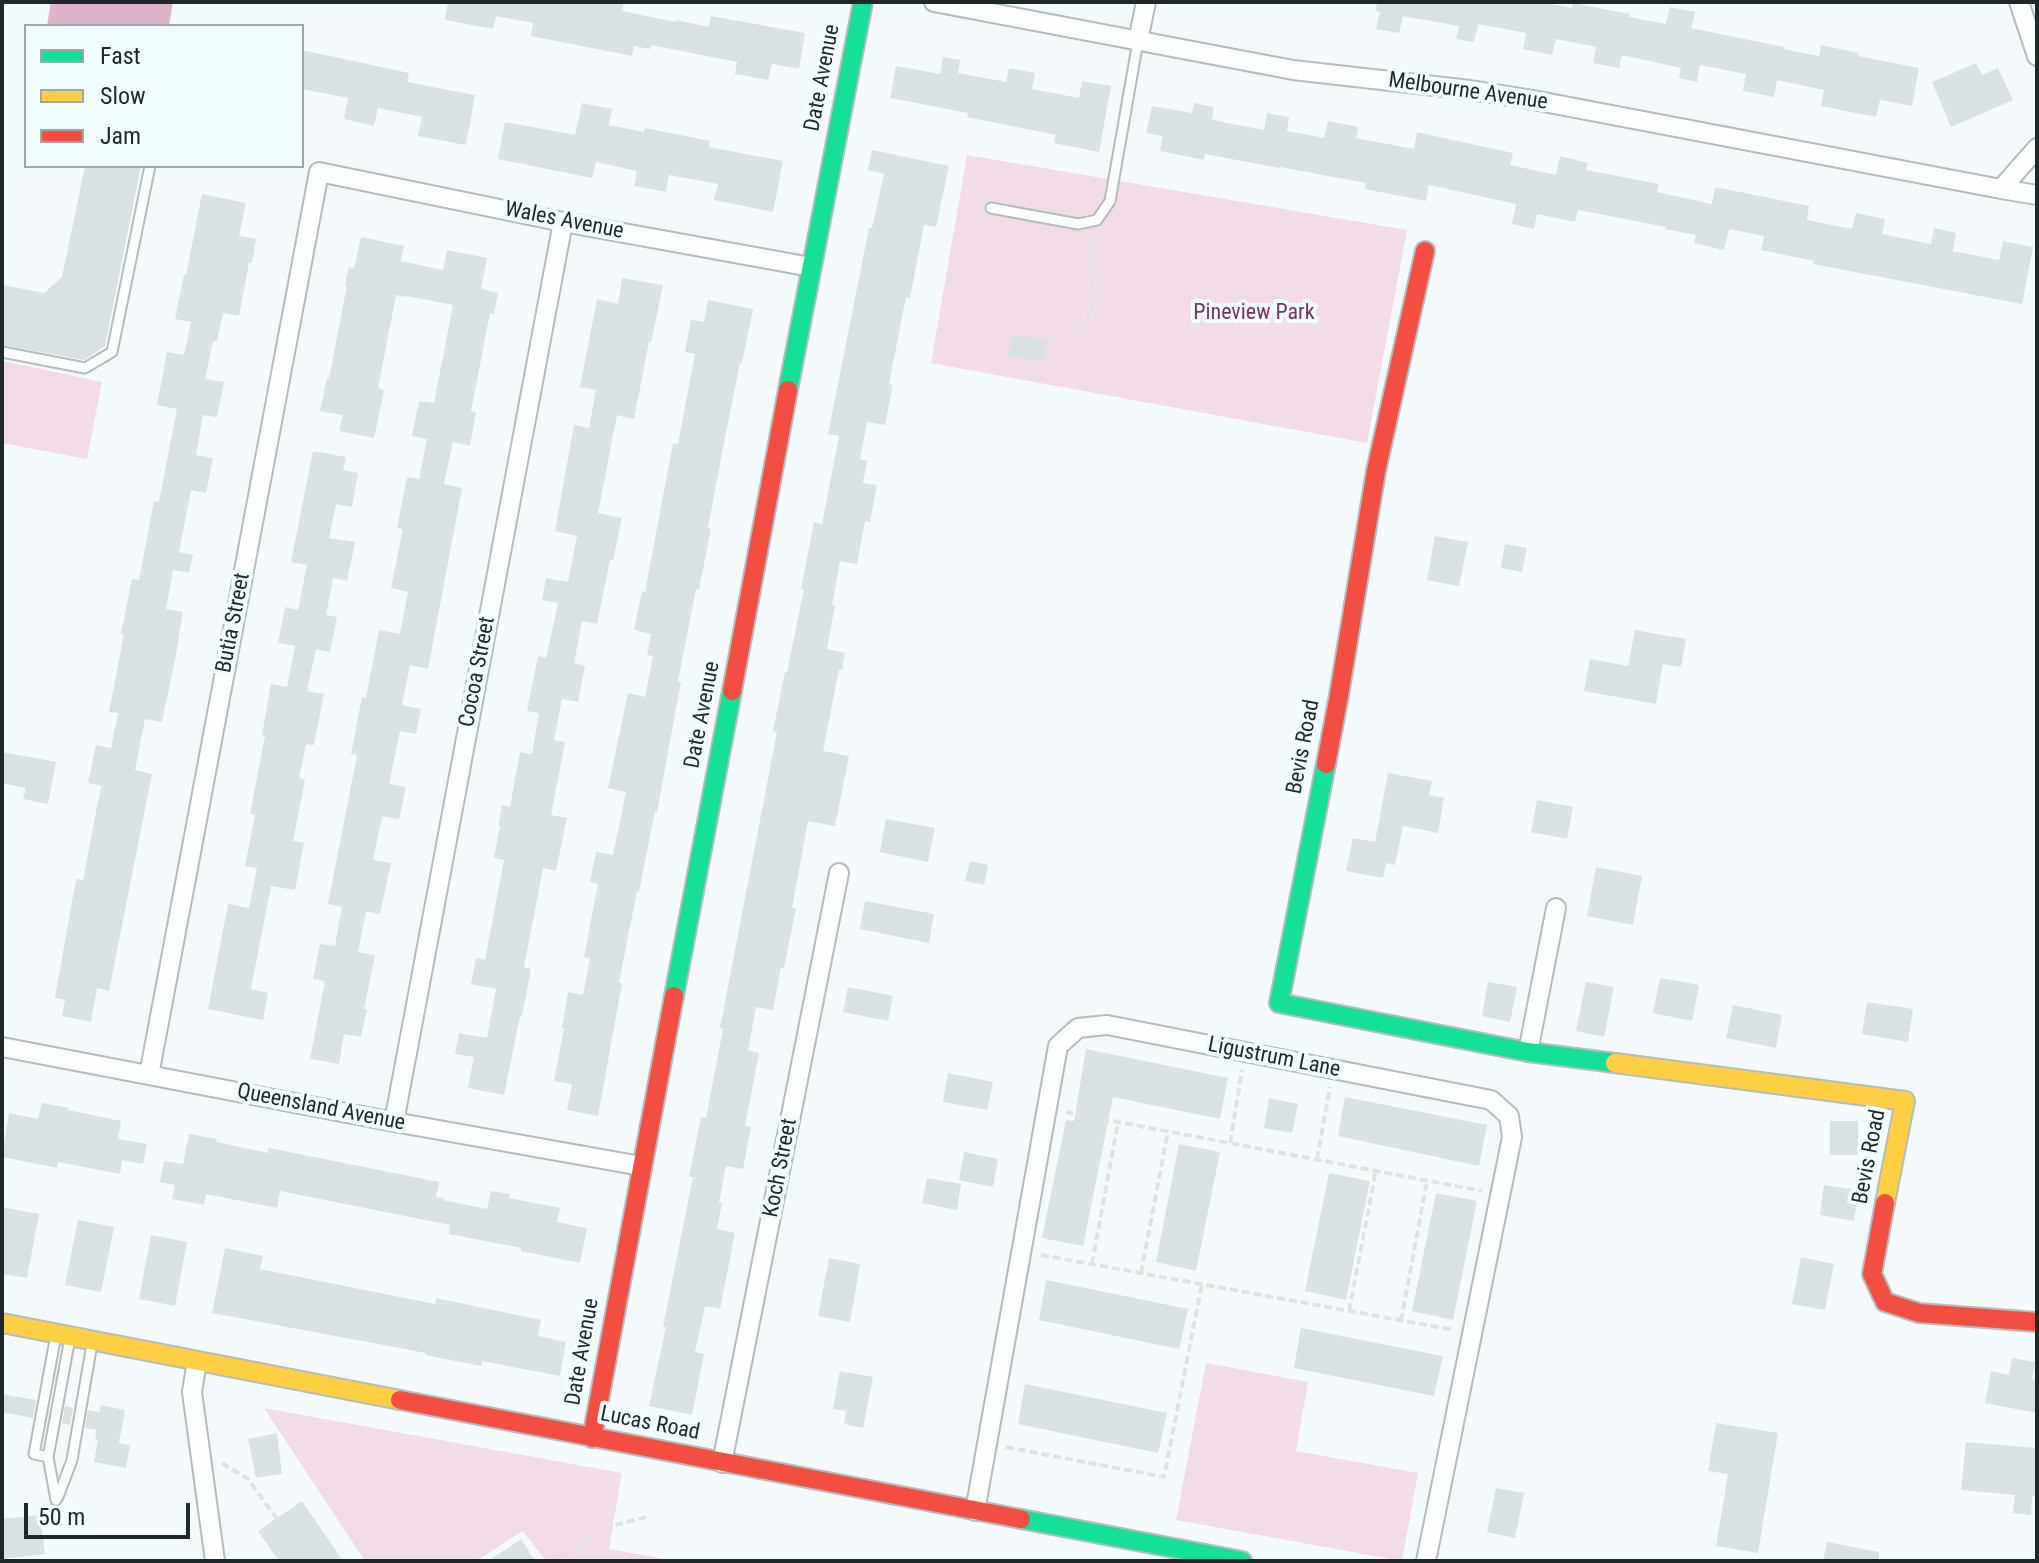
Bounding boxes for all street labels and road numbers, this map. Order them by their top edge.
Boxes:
street label: Date Avenue [800,22,846,134]
street label: Melbourne Avenue [1387,68,1549,116]
street label: Wales Avenue [502,197,626,245]
street label: Butia Street [211,571,257,675]
street label: Cocoa Street [454,615,502,729]
street label: Date Avenue [680,659,726,771]
street label: Bevis Road [1282,697,1326,797]
street label: Ligustrum Lane [1205,1032,1343,1084]
street label: Queensland Avenue [235,1079,407,1137]
street label: Bevis Road [1848,1107,1892,1207]
street label: Koch Street [758,1116,804,1220]
street label: Date Avenue [561,1296,605,1408]
street label: Lucas Road [598,1401,702,1447]

